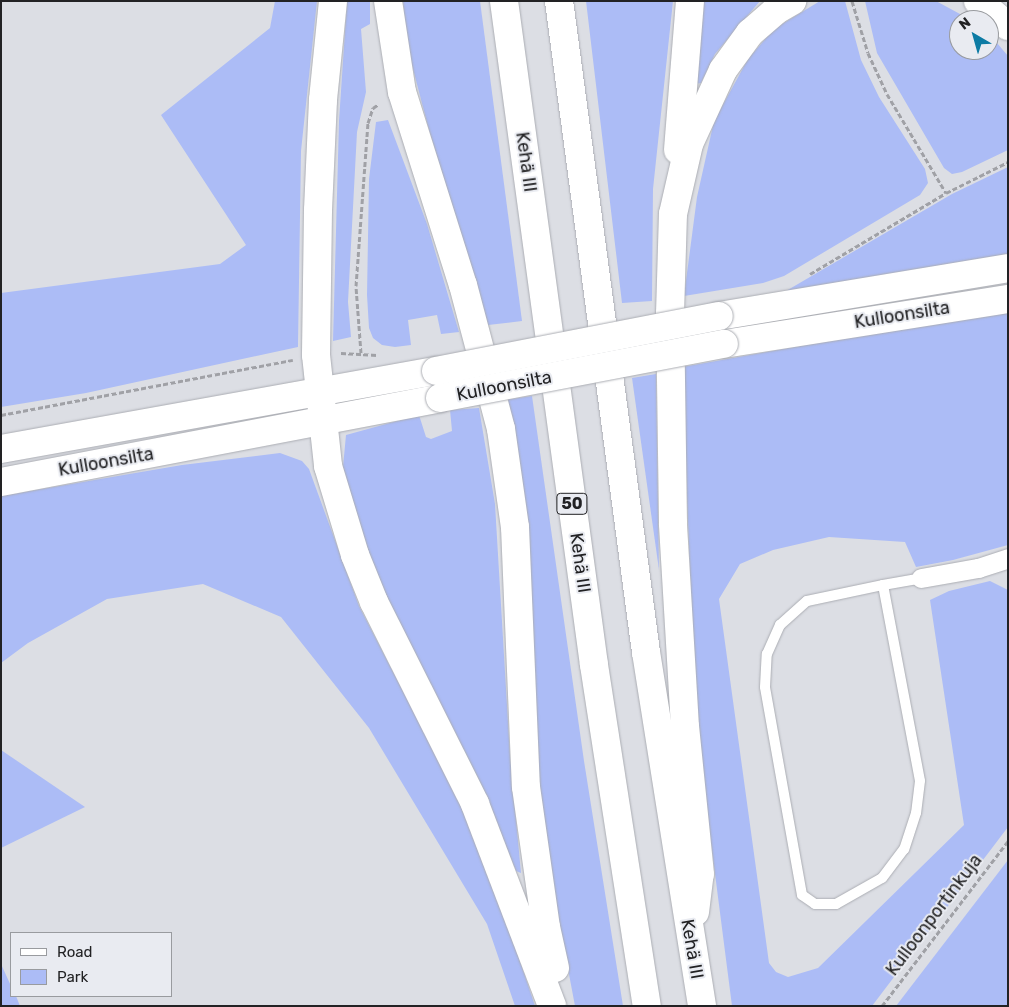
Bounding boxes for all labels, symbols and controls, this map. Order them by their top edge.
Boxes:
north arrow [949,10,999,60]
text: N [956,14,974,33]
street label: Kehä III [511,131,541,193]
street label: Kulloonsilta [853,297,951,333]
street label: Kulloonsilta [455,366,553,406]
street label: Kulloonsilta [57,443,155,481]
road number: 50 [556,490,588,518]
street label: Kehä III [565,532,595,594]
street label: Kulloonportinkuja [881,850,987,980]
street label: Kehä III [676,917,708,981]
legend [10,932,172,997]
text: Road [57,943,93,961]
text: Park [57,968,88,986]

